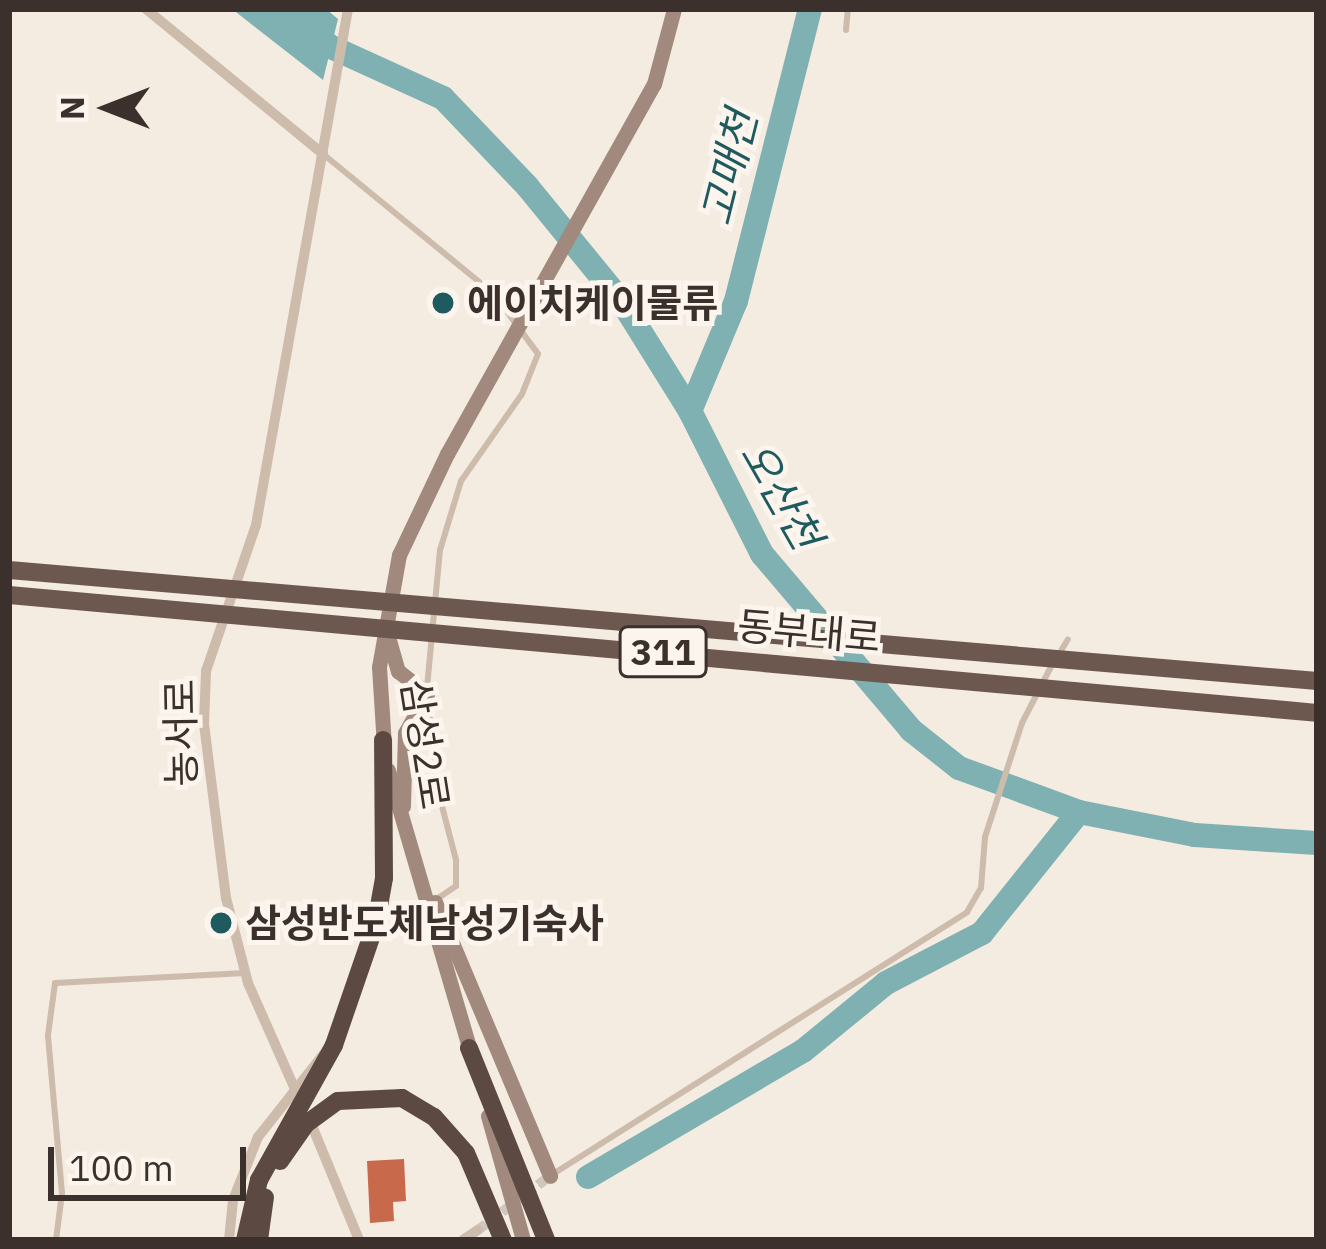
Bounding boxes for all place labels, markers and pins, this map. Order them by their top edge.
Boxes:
place label: 에이치케이물류 [467,280,718,326]
marker: 에이치케이물류 [430,290,456,316]
place label: 삼성반도체남성기숙사 [245,900,604,946]
marker: 삼성반도체남성기숙사 [208,910,234,936]

